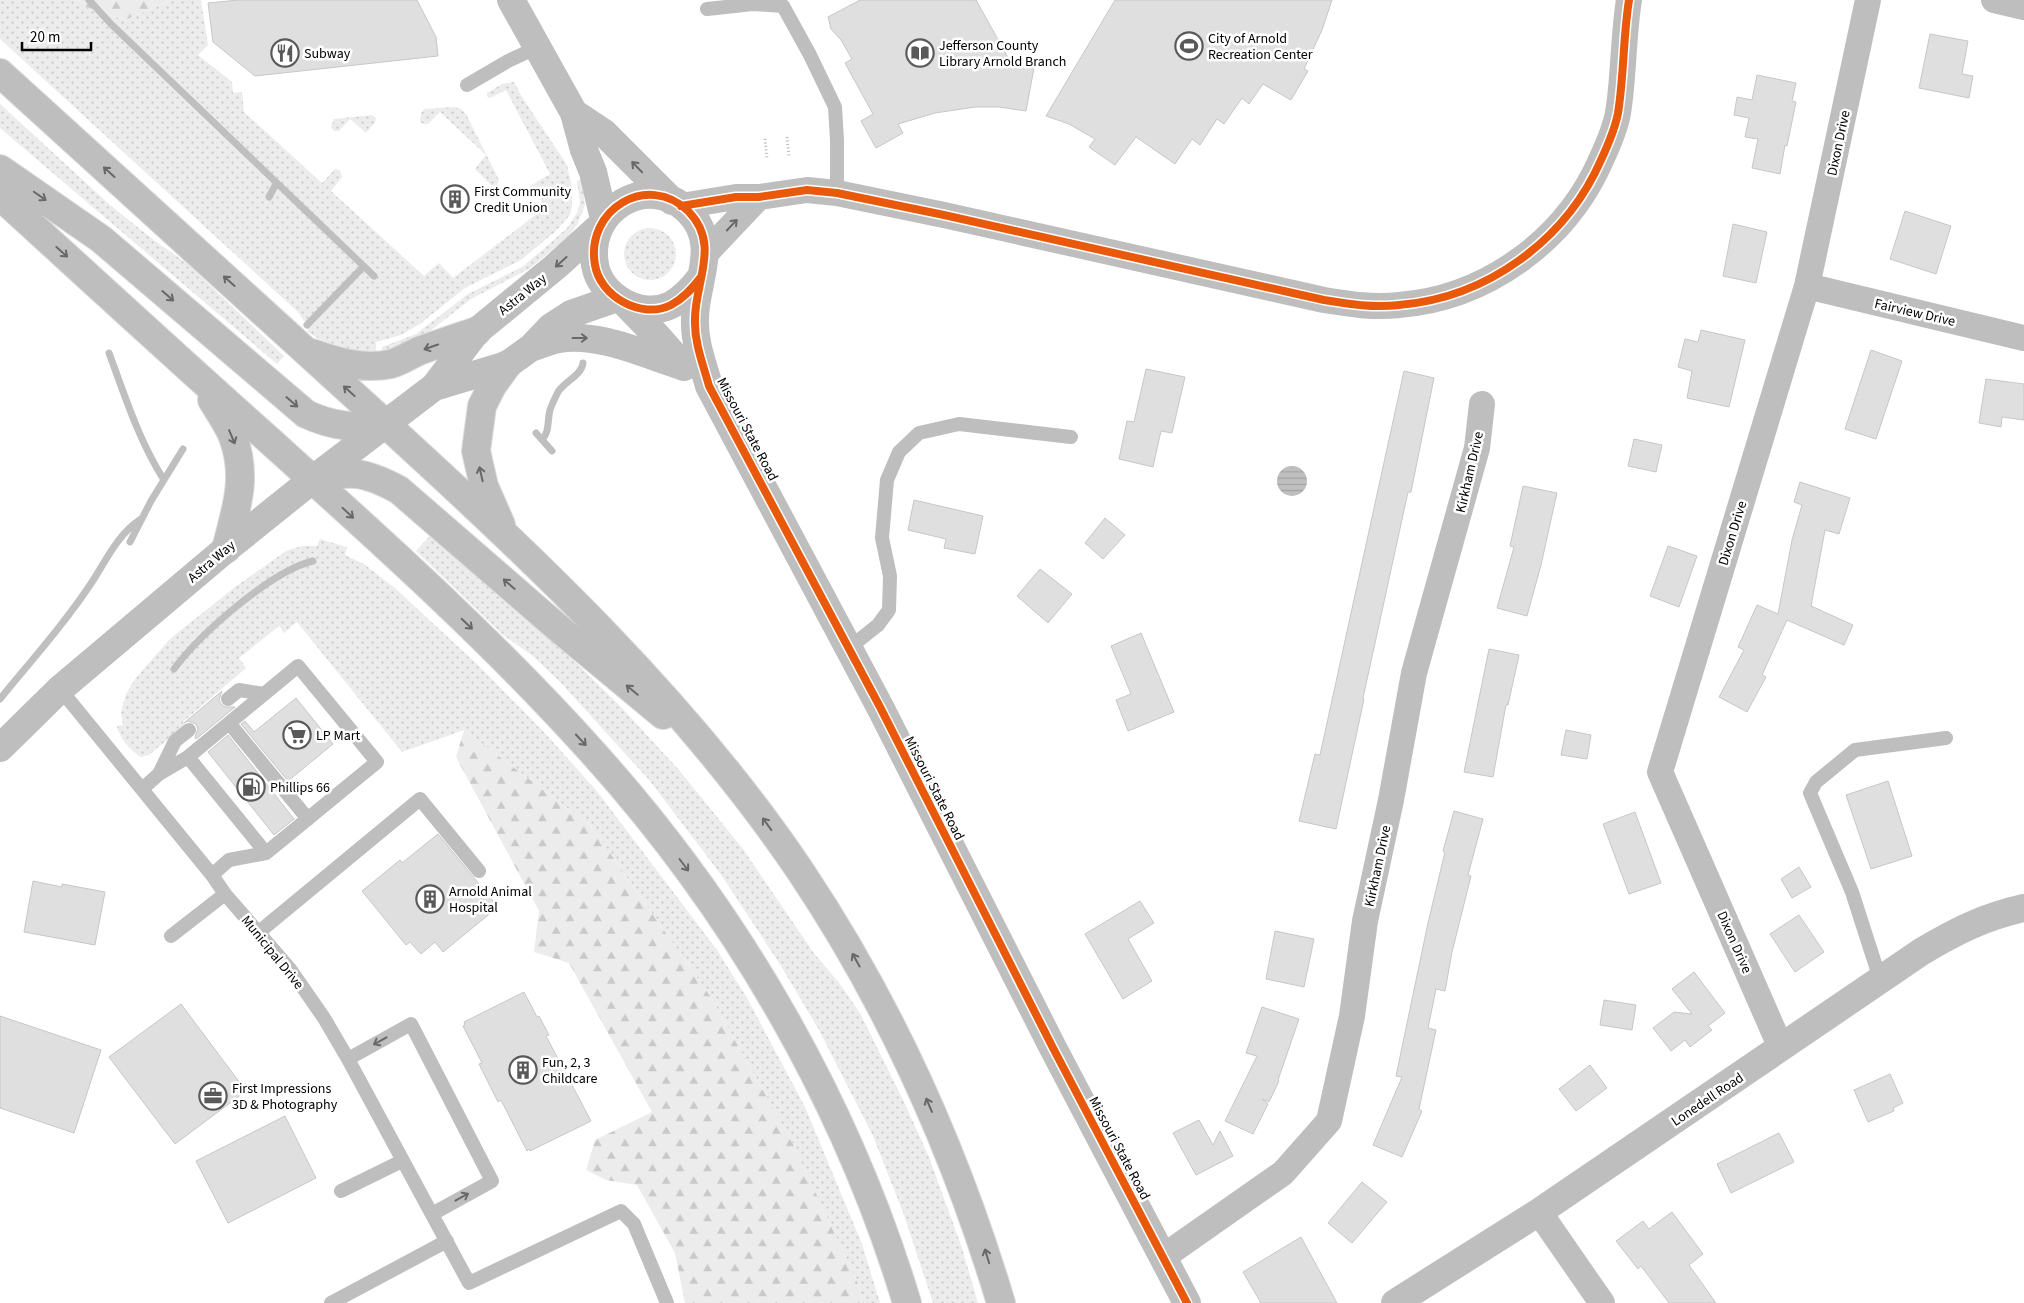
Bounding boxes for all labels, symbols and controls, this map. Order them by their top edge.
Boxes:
scale bar [22,20,91,52]
text: 20 m [30,27,60,48]
place label: City of Arnold Recreation Center [1208,29,1313,65]
sports icon: City of Arnold Recreation Center [1174,31,1204,61]
place label: Jefferson County Library Arnold Branch [939,36,1066,72]
restaurant icon: Subway [270,38,300,68]
library icon: Jefferson County Library Arnold Branch [905,38,935,68]
place label: Subway [304,44,351,64]
street label: Dixon Drive [1822,109,1856,178]
one-way arrow [631,161,643,173]
one-way arrow [102,166,115,178]
place label: First Community Credit Union [474,182,572,218]
building icon: First Community Credit Union [440,184,470,214]
one-way arrow [33,191,47,201]
one-way arrow [726,219,738,232]
one-way arrow [55,246,68,258]
one-way arrow [554,256,567,268]
street label: Astra Way [494,269,551,320]
one-way arrow [223,275,236,287]
one-way arrow [161,291,174,302]
street label: Fairview Drive [1872,294,1957,332]
one-way arrow [571,333,587,343]
one-way arrow [424,343,440,352]
street label: Missouri State Road [711,374,783,485]
one-way arrow [343,385,356,397]
one-way arrow [285,396,298,407]
one-way arrow [227,429,237,444]
street label: Kirkham Drive [1451,430,1489,515]
one-way arrow [476,466,485,482]
street label: Dixon Drive [1714,499,1752,568]
one-way arrow [342,507,354,519]
street label: Astra Way [183,535,240,588]
one-way arrow [502,578,515,590]
one-way arrow [460,618,473,630]
one-way arrow [626,684,639,695]
supermarket icon: LP Mart [282,720,312,750]
place label: LP Mart [316,726,361,746]
one-way arrow [575,733,587,746]
street label: Missouri State Road [899,733,969,844]
fuel station icon: Phillips 66 [236,772,266,802]
place label: Phillips 66 [270,778,330,798]
one-way arrow [762,817,772,831]
street label: Kirkham Drive [1360,824,1396,909]
one-way arrow [678,858,689,871]
place label: Arnold Animal Hospital [449,882,532,918]
building icon: Arnold Animal Hospital [415,884,445,914]
street label: Dixon Drive [1711,908,1757,977]
street label: Municipal Drive [236,911,308,994]
one-way arrow [850,953,860,968]
one-way arrow [373,1037,387,1047]
place label: Fun, 2, 3 Childcare [542,1053,597,1089]
building icon: Fun, 2, 3 Childcare [508,1055,538,1085]
street label: Lonedell Road [1667,1068,1748,1131]
place label: First Impressions 3D & Photography [232,1079,338,1115]
office icon: First Impressions 3D & Photography [198,1081,228,1111]
street label: Missouri State Road [1083,1093,1155,1204]
one-way arrow [924,1098,934,1113]
one-way arrow [455,1192,469,1202]
one-way arrow [982,1249,992,1265]

